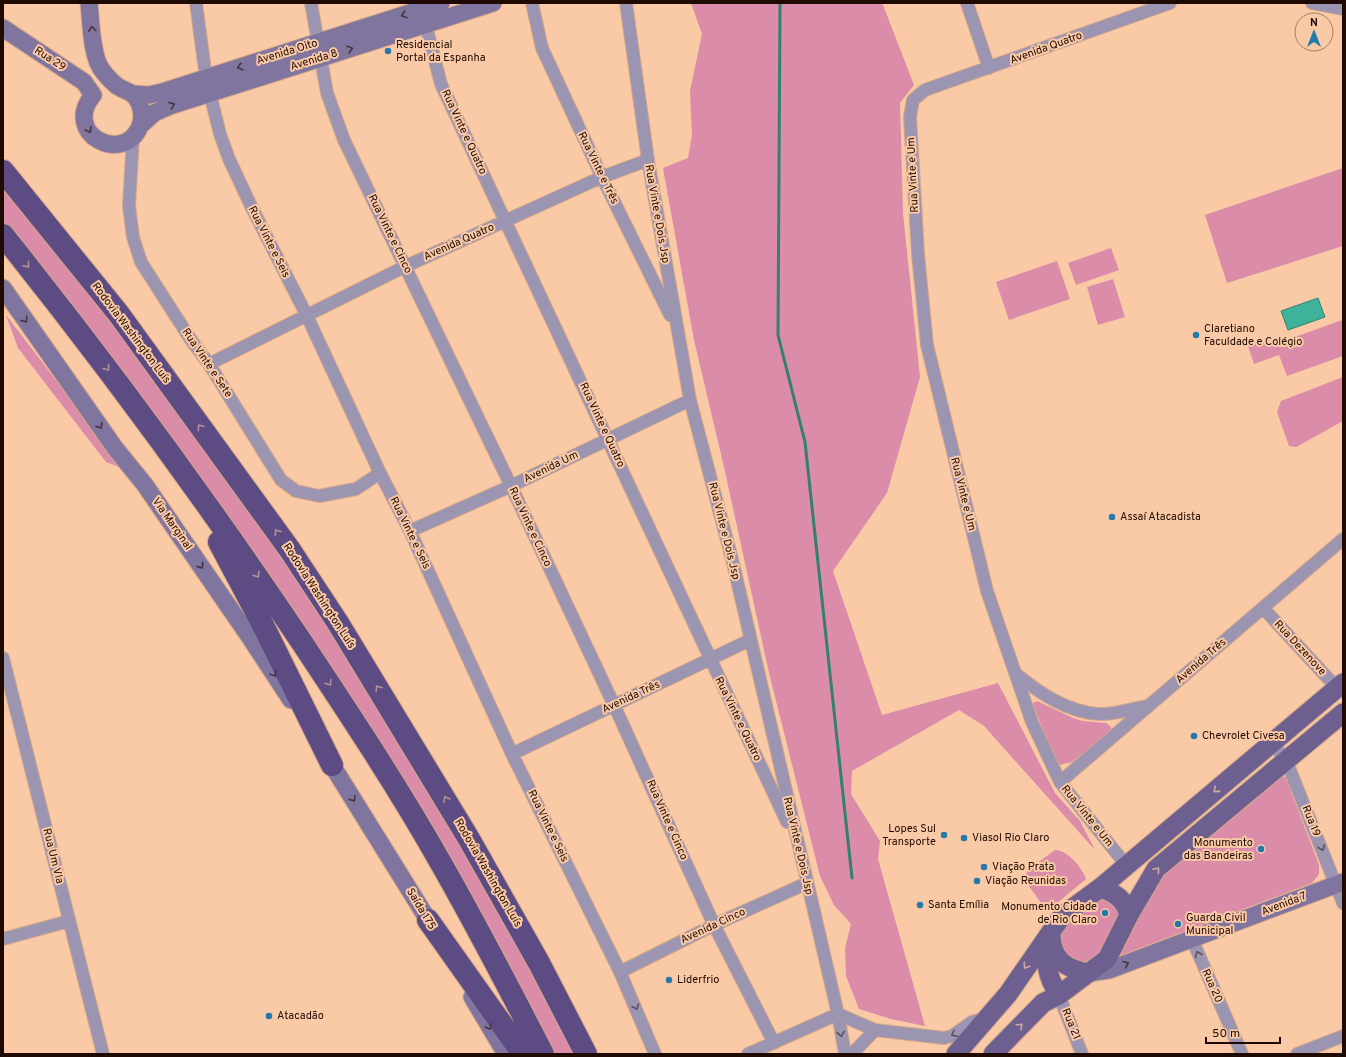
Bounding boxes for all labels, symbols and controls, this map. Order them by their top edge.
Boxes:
one-way arrow [400,10,407,19]
north arrow [1294,12,1334,52]
text: N [1310,16,1318,30]
one-way arrow [88,26,97,32]
street label: Avenida Quatro [1008,28,1084,68]
street label: Avenida Oito [255,36,319,68]
place label: Residencial Portal da Espanha [396,38,486,65]
street label: Rua 29 [31,44,69,74]
one-way arrow [346,45,353,54]
street label: Avenida 8 [289,46,339,74]
marker: Residencial Portal da Espanha [383,46,393,56]
one-way arrow [236,62,243,71]
street label: Rua Vinte e Quatro [438,87,490,177]
one-way arrow [169,102,176,110]
one-way arrow [84,126,91,133]
street label: Rua Vinte e Três [574,130,622,206]
street label: Rua Vinte e Um [904,137,922,213]
street label: Rua Vinte e Dois Jsp [641,164,673,264]
street label: Rua Vinte e Cinco [365,192,415,276]
street label: Rua Vinte e Seis [245,204,293,280]
street label: Avenida Quatro [422,220,496,264]
one-way arrow [23,260,30,268]
street label: Rodovia Washington Luís [88,280,174,386]
one-way arrow [20,316,28,323]
place label: Claretiano Faculdade e Colégio [1204,322,1302,349]
street label: Rua Vinte e Sete [179,326,235,400]
marker: Claretiano Faculdade e Colégio [1191,330,1201,340]
one-way arrow [102,364,109,371]
street label: Rua Vinte e Quatro [576,380,628,470]
one-way arrow [95,422,102,429]
one-way arrow [198,424,205,431]
street label: Avenida Um [521,448,581,486]
street label: Rua Vinte e Um [947,456,979,532]
street label: Rua Vinte e Dois Jsp [705,481,743,581]
street label: Rua Vinte e Cinco [505,485,555,569]
street label: Via Marginal [149,495,195,553]
street label: Rua Vinte e Seis [386,495,434,571]
place label: Assaí Atacadista [1120,510,1201,524]
marker: Assaí Atacadista [1107,512,1117,522]
one-way arrow [275,530,282,537]
street label: Rodovia Washington Luís [280,541,358,651]
one-way arrow [196,562,204,569]
one-way arrow [252,571,259,578]
street label: Rua Dezenove [1271,617,1329,679]
street label: Avenida Três [1173,635,1229,687]
one-way arrow [269,670,276,677]
street label: Rua Vinte e Quatro [712,675,764,763]
street label: Avenida Três [600,677,662,717]
one-way arrow [324,679,331,686]
one-way arrow [376,685,383,692]
place label: Chevrolet Civesa [1202,729,1285,743]
marker: Chevrolet Civesa [1189,731,1199,741]
street label: Rua Vinte e Cinco [643,778,691,862]
street label: Rua Vinte e Um [1058,782,1116,850]
one-way arrow [1213,785,1220,792]
street label: Rua Vinte e Seis [524,788,572,864]
one-way arrow [348,795,356,802]
one-way arrow [443,796,450,803]
street label: Rua Vinte e Dois Jsp [780,796,816,896]
street label: Rua 19 [1298,803,1324,839]
street label: Rodovia Washington Luís [451,816,525,930]
place label: Lopes Sul Transporte [882,822,936,849]
street label: Rua Um Vla [39,827,67,885]
marker: Lopes Sul Transporte [939,830,949,840]
place label: Viasol Rio Claro [972,831,1049,845]
marker: Viasol Rio Claro [959,833,969,843]
place label: Monumento das Bandeiras [1184,836,1253,863]
marker: Monumento das Bandeiras [1256,844,1266,854]
one-way arrow [1317,845,1325,852]
place label: Viação Prata [992,860,1054,874]
marker: Viação Prata [979,862,989,872]
one-way arrow [1152,868,1159,875]
place label: Viação Reunidas [985,874,1066,888]
marker: Viação Reunidas [972,876,982,886]
street label: Saída 175 [403,886,439,933]
street label: Avenida 7 [1259,889,1309,919]
place label: Santa Emília [928,898,989,912]
marker: Santa Emília [915,900,925,910]
place label: Monumento Cidade de Rio Claro [1001,900,1097,927]
street label: Avenida Cinco [678,905,748,947]
marker: Monumento Cidade de Rio Claro [1100,908,1110,918]
place label: Guarda Civil Municipal [1186,911,1246,938]
marker: Guarda Civil Municipal [1173,919,1183,929]
one-way arrow [1195,951,1203,958]
one-way arrow [1123,960,1130,968]
one-way arrow [1024,962,1031,969]
street label: Rua 20 [1198,967,1226,1005]
place label: Liderfrio [677,973,719,987]
marker: Liderfrio [664,975,674,985]
one-way arrow [631,1004,639,1011]
street label: Rua 21 [1058,1006,1084,1042]
place label: Atacadão [277,1009,324,1023]
marker: Atacadão [264,1011,274,1021]
scale bar [1206,1019,1280,1045]
one-way arrow [485,1023,492,1030]
one-way arrow [1015,1023,1023,1031]
text: 50 m [1212,1026,1240,1042]
one-way arrow [951,1029,958,1037]
one-way arrow [836,1031,845,1037]

